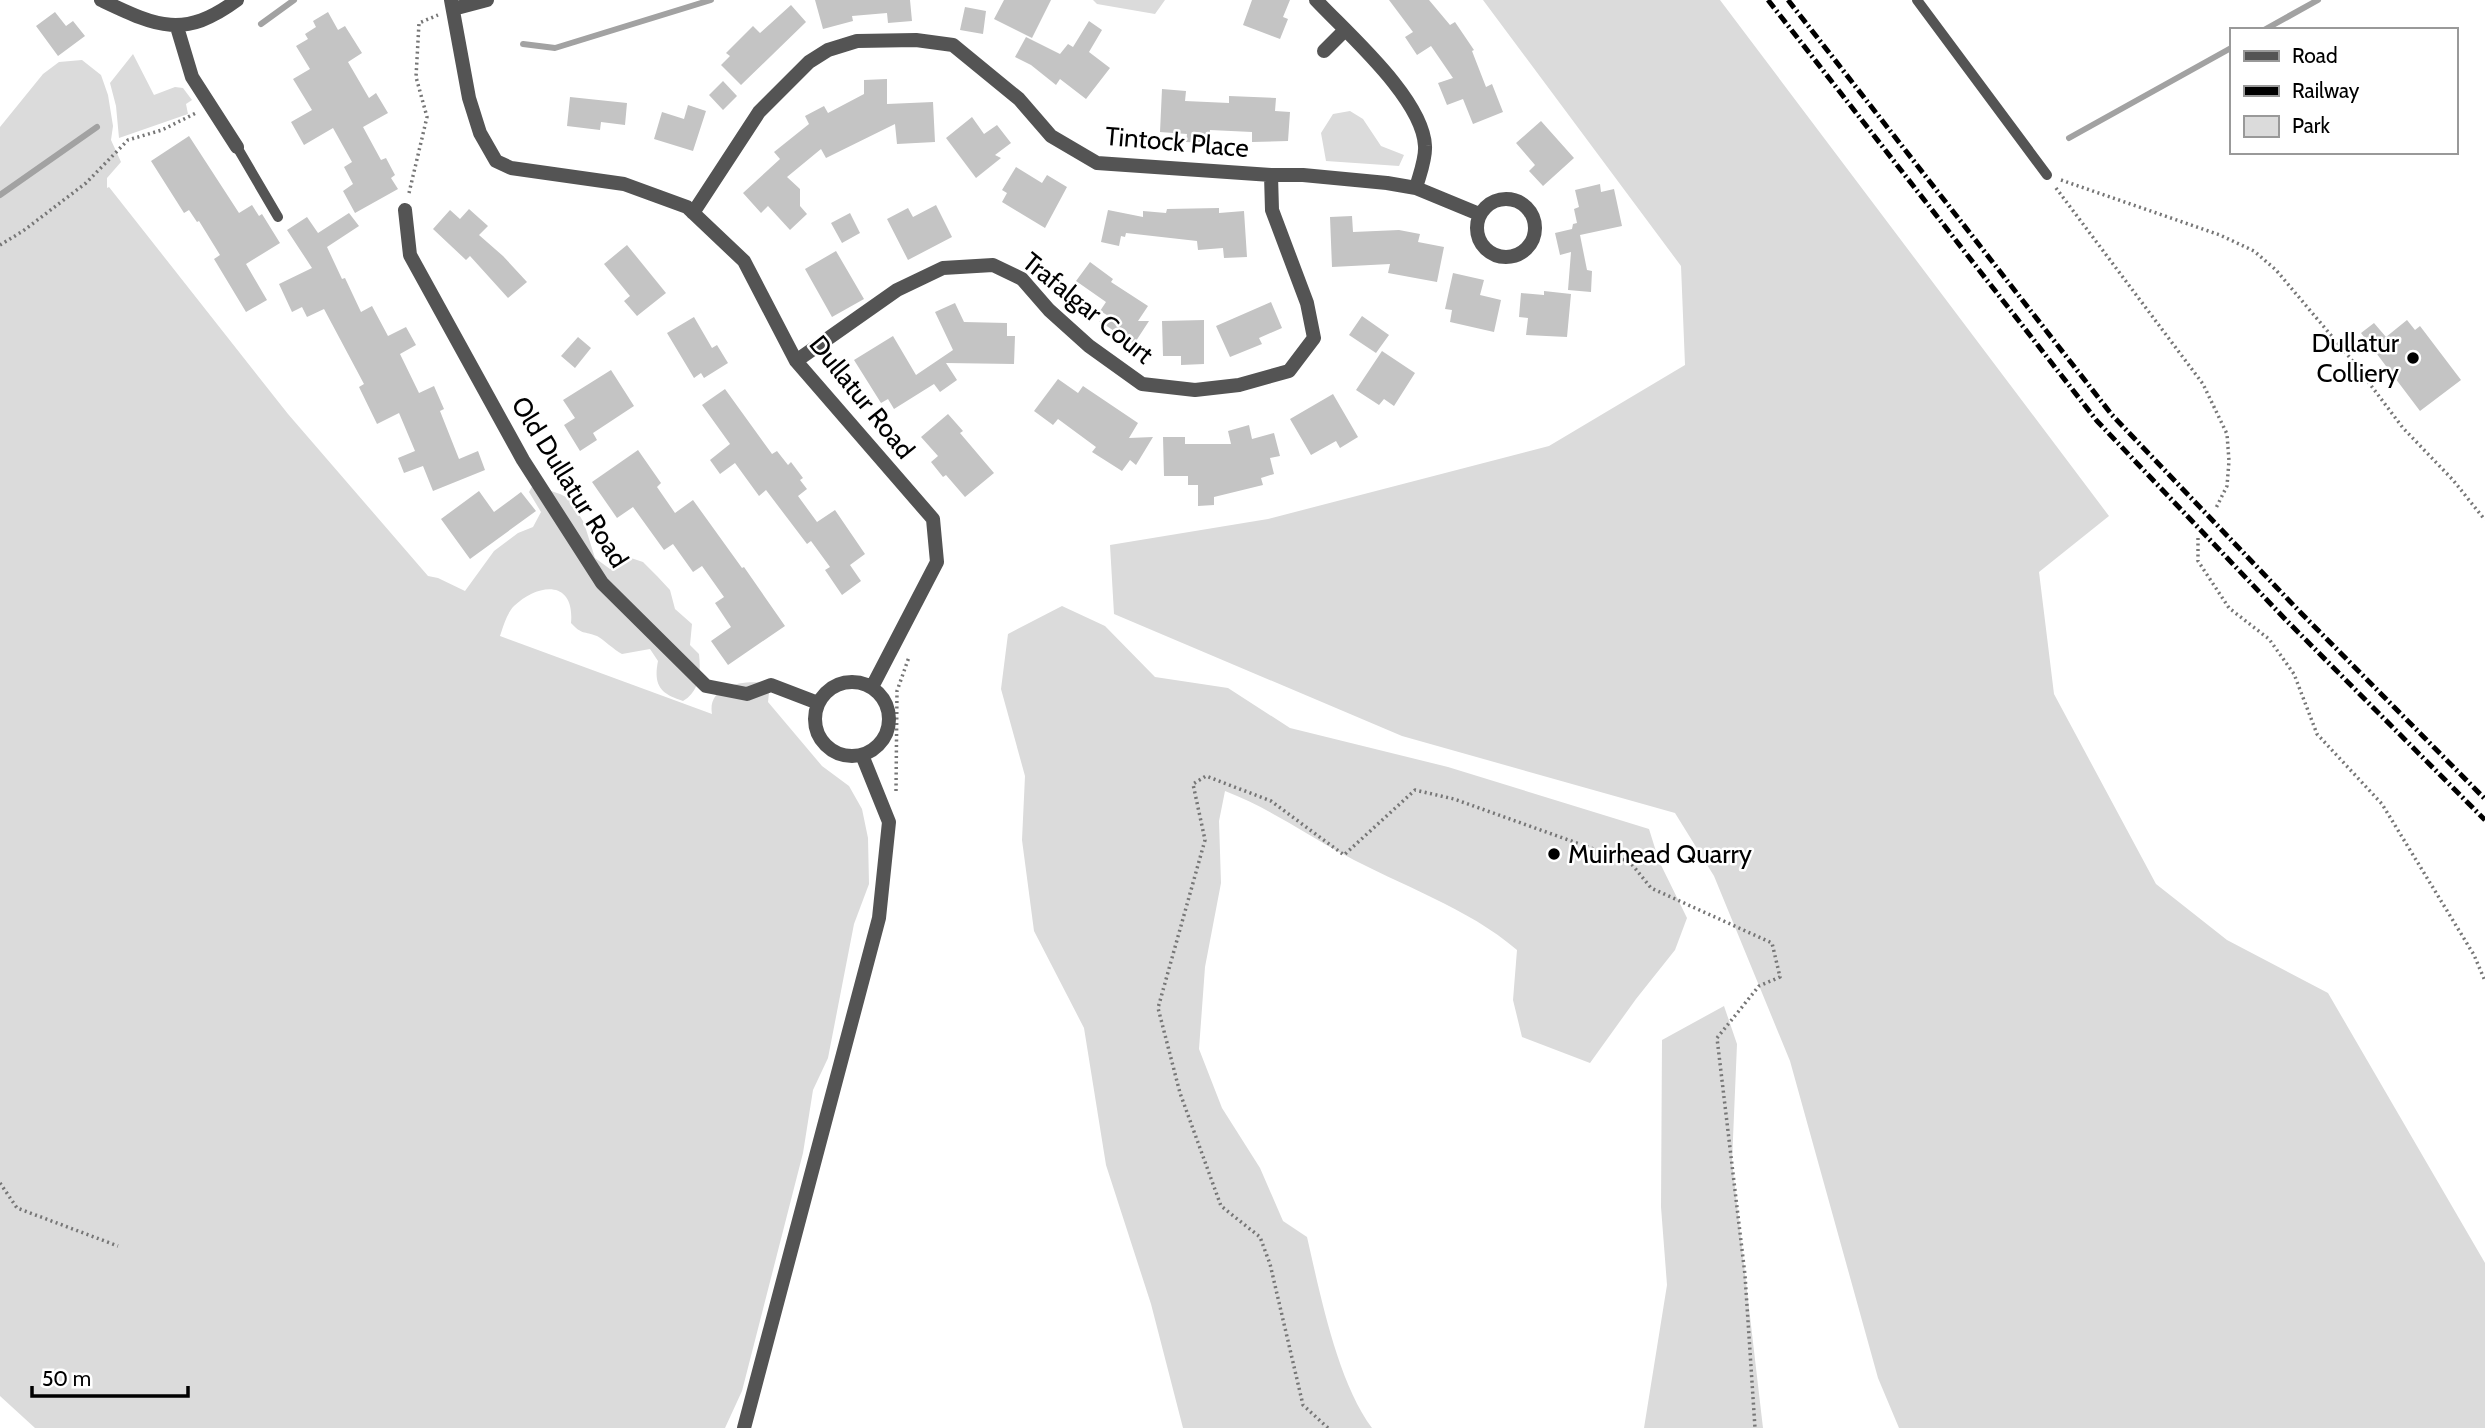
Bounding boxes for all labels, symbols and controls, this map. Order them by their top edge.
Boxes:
legend [2230,28,2457,154]
text: Road [2292,43,2338,68]
text: Railway [2292,78,2360,103]
text: Park [2292,113,2330,138]
street label: Tintock Place [1104,120,1250,164]
street label: Trafalgar Court [1016,246,1160,371]
place label: Dullatur Colliery [2312,327,2400,389]
street label: Dullatur Road [802,329,922,465]
marker: Dullatur Colliery [2405,350,2421,366]
street label: Old Dullatur Road [505,390,635,574]
place label: Muirhead Quarry [1568,838,1752,870]
marker: Muirhead Quarry [1546,846,1562,862]
scale bar [32,1354,187,1398]
text: 50 m [42,1366,91,1391]

